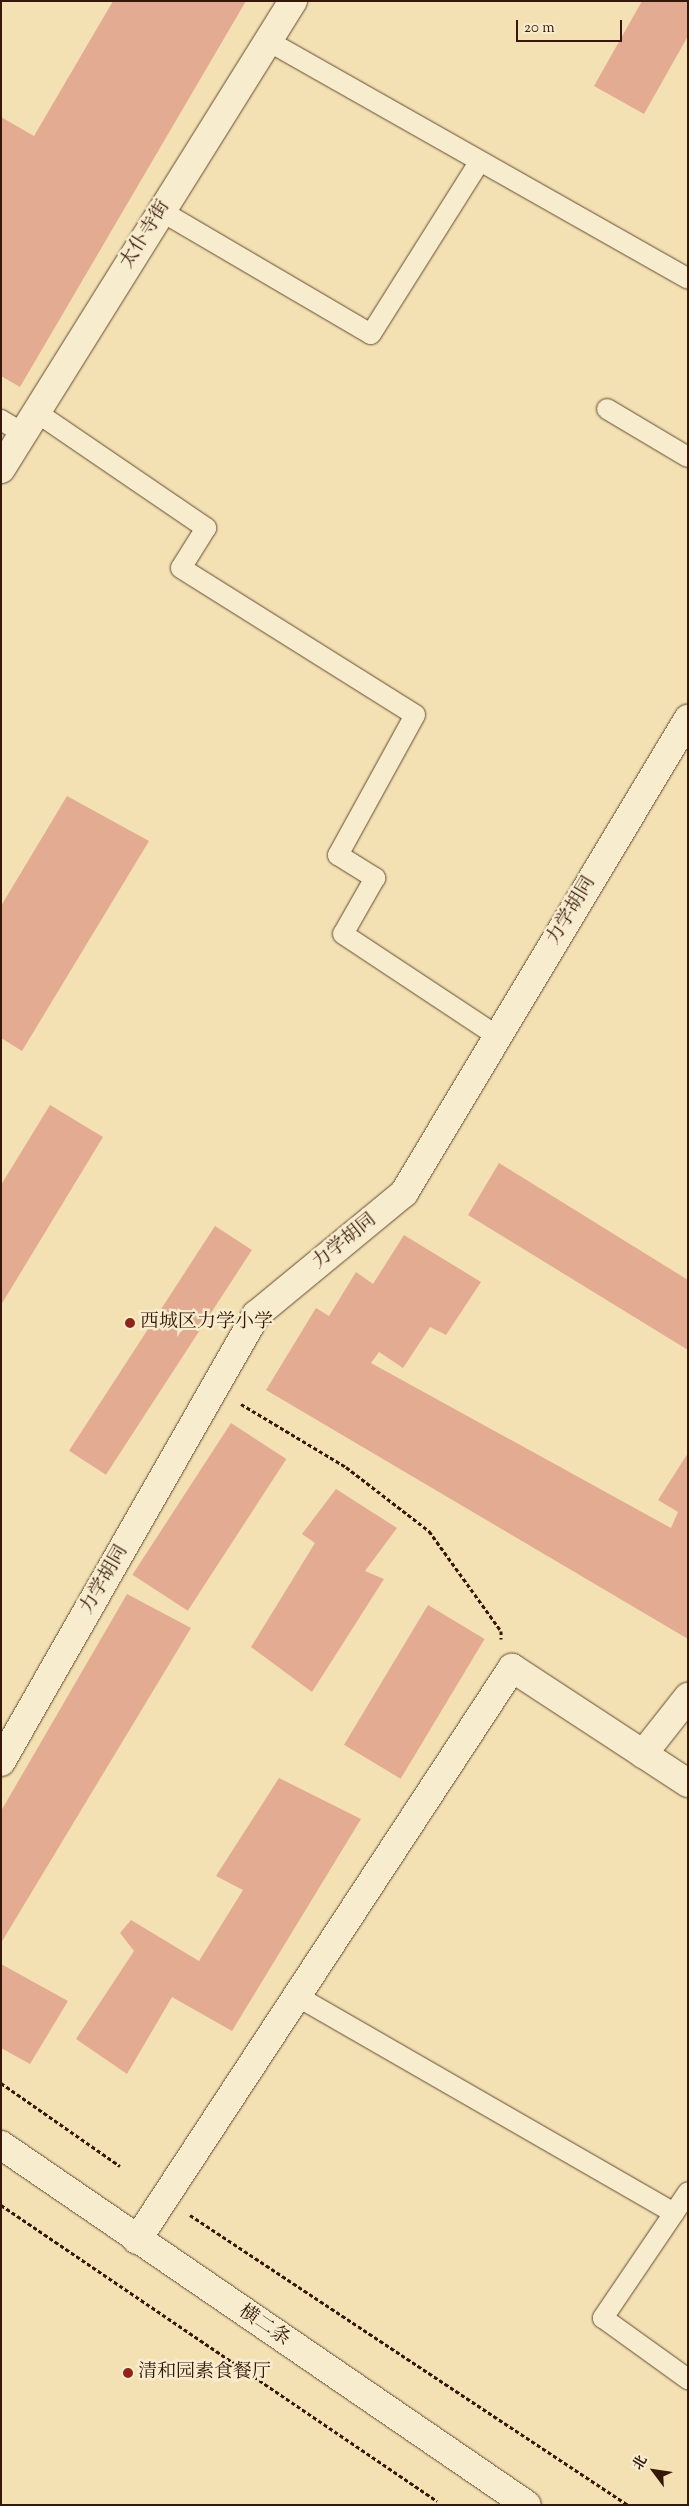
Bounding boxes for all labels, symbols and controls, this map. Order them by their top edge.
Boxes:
scale bar [519,10,625,42]
text: 20 m [524,18,555,39]
street label: 太仆寺街 [116,197,176,273]
street label: 力学胡同 [543,873,601,949]
street label: 力学胡同 [308,1209,382,1275]
place label: 西城区力学小学 [140,1312,273,1334]
marker: 西城区力学小学 [124,1317,136,1329]
street label: 力学胡同 [76,1541,134,1619]
street label: 横二条 [234,2301,294,2351]
place label: 清和园素食餐厅 [138,2362,271,2384]
marker: 清和园素食餐厅 [122,2367,134,2379]
north arrow [629,2446,679,2496]
text: 北 [629,2452,653,2474]

